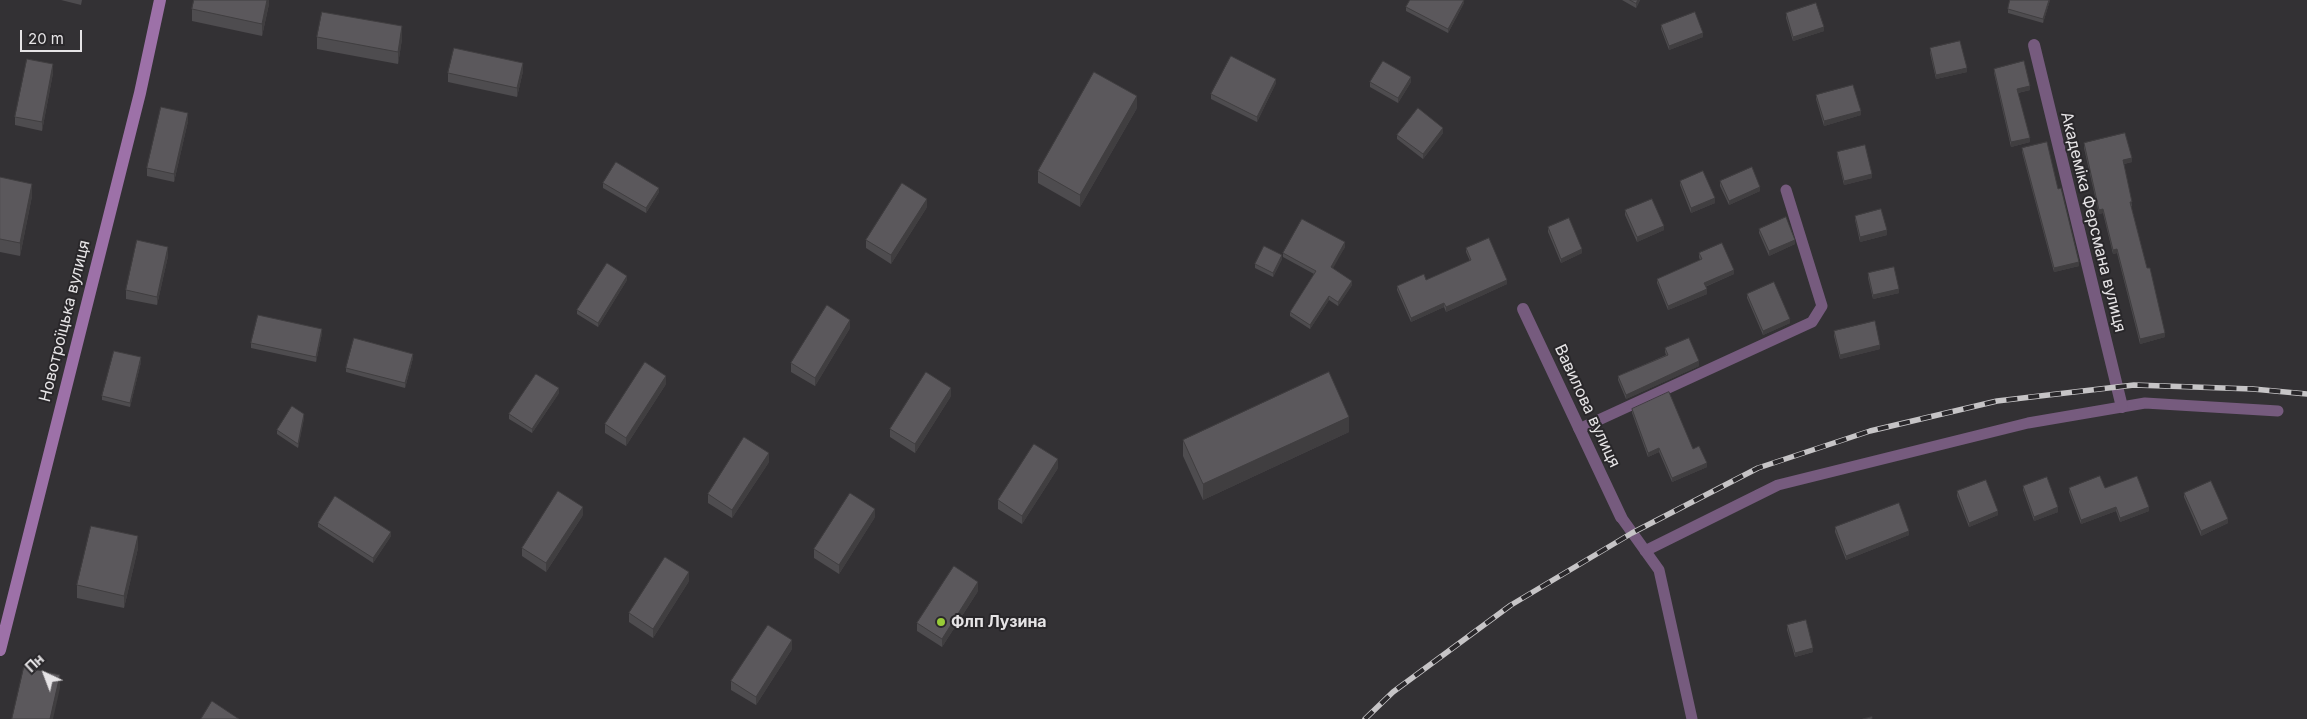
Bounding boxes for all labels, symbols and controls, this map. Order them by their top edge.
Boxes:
scale bar [22,20,85,52]
text: 20 m [28,29,64,48]
street label: Академіка Ферсмана вулиця [2056,110,2130,334]
street label: Новотроїцька вулиця [36,238,94,404]
street label: Вавилова вулиця [1550,341,1624,471]
place label: Флп Лузина [951,612,1047,632]
marker: Флп Лузина [935,616,947,628]
north arrow [20,649,70,699]
text: Пн [22,650,47,675]

